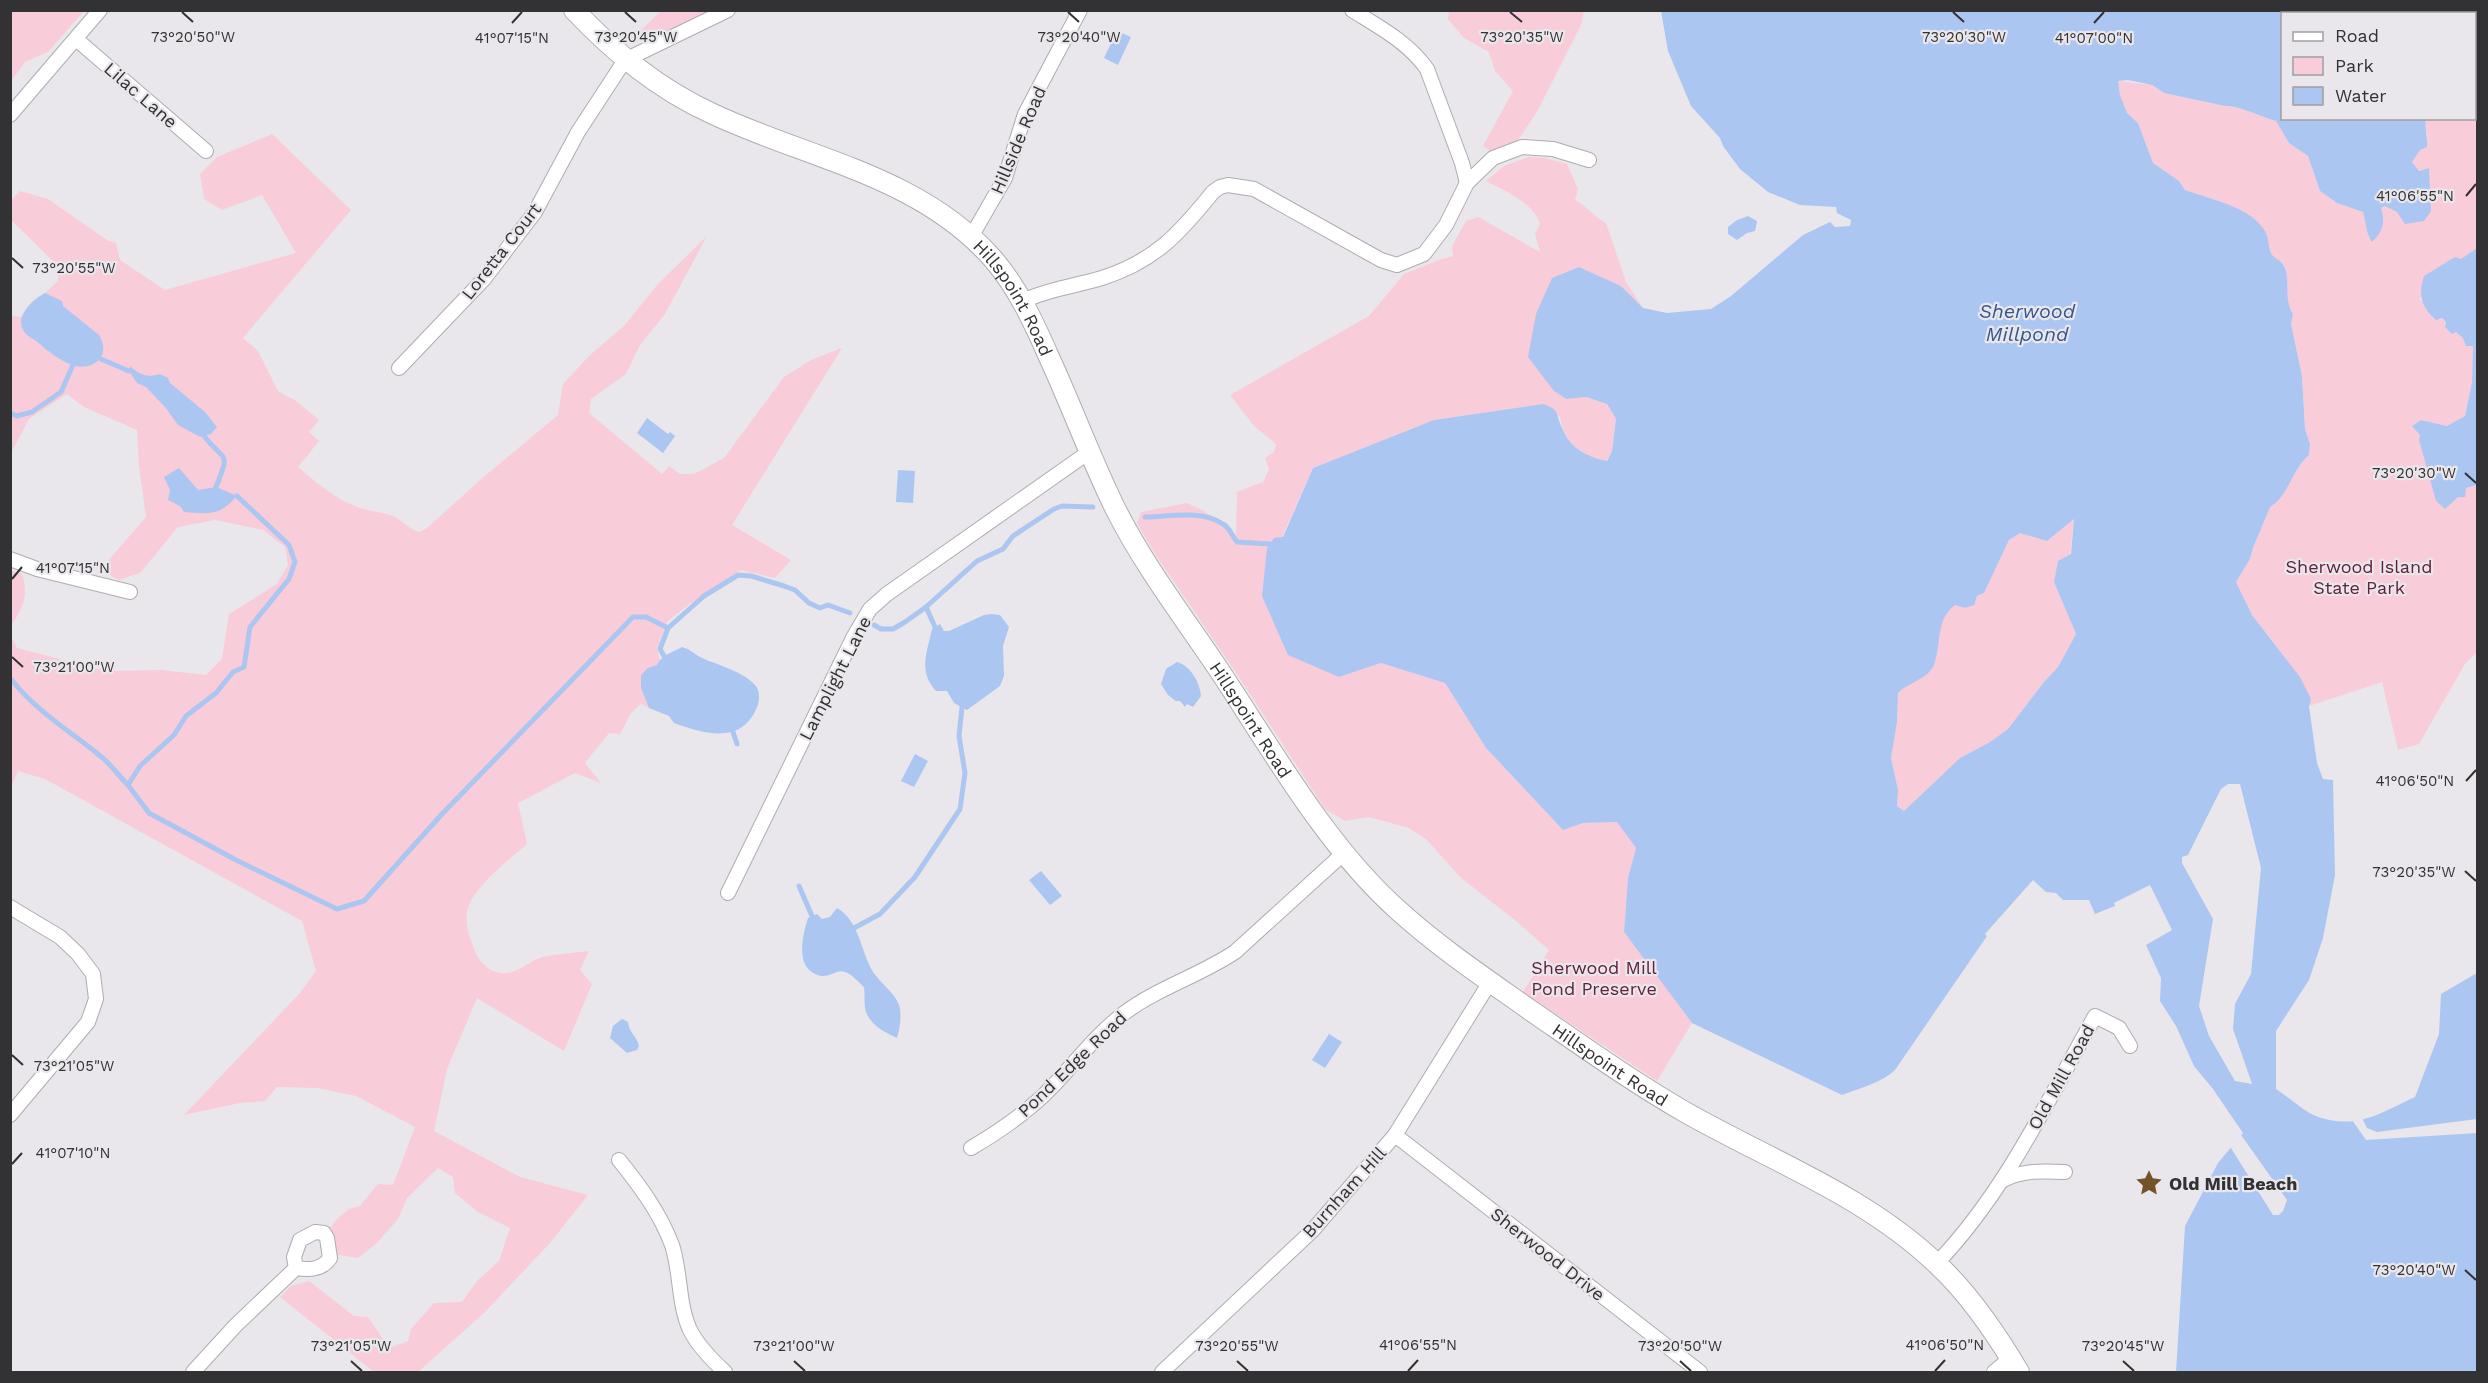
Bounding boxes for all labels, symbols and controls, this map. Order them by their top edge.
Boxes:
legend [2281,12,2476,120]
text: Road [2335,25,2379,46]
text: 73°20'50"W [151,28,235,46]
text: 73°20'45"W [595,28,677,46]
text: 73°20'40"W [1037,28,1121,46]
text: 73°20'35"W [1480,28,1564,46]
text: 73°20'30"W [1922,28,2006,46]
text: 41°07'15"N [475,29,549,47]
text: 41°07'00"N [2055,29,2133,47]
text: Park [2335,55,2374,76]
street label: Lilac Lane [100,58,182,132]
street label: Hillside Road [986,83,1050,197]
text: Water [2335,85,2387,106]
text: 41°06'55"N [2376,187,2454,205]
street label: Loretta Court [457,198,546,304]
street label: Hillspoint Road [969,235,1058,359]
text: 73°20'55"W [32,259,116,277]
water label: Sherwood Millpond [1979,299,2076,346]
text: 73°20'30"W [2372,464,2456,482]
park label: Sherwood Island State Park [2286,556,2432,598]
text: 41°07'15"N [36,559,110,577]
street label: Lamplight Lane [795,612,875,744]
street label: Hillspoint Road [1206,657,1296,781]
text: 73°21'00"W [33,658,115,676]
text: 41°06'50"N [2376,772,2454,790]
text: 73°20'35"W [2372,863,2456,881]
park label: Sherwood Mill Pond Preserve [1531,957,1657,999]
street label: Pond Edge Road [1013,1007,1131,1121]
street label: Hillspoint Road [1549,1018,1672,1110]
street label: Old Mill Road [2023,1021,2099,1133]
text: 73°21'05"W [34,1057,114,1075]
street label: Burnham Hill [1298,1142,1391,1242]
text: 41°07'10"N [36,1144,110,1162]
place icon: Old Mill Beach [2134,1168,2164,1198]
place label: Old Mill Beach [2169,1173,2297,1194]
street label: Sherwood Drive [1487,1203,1609,1305]
text: 73°20'40"W [2372,1261,2456,1279]
text: 41°06'55"N [1379,1336,1457,1354]
text: 41°06'50"N [1906,1336,1984,1354]
text: 73°21'05"W [311,1337,391,1355]
text: 73°21'00"W [753,1337,835,1355]
text: 73°20'55"W [1195,1337,1279,1355]
text: 73°20'50"W [1638,1337,1722,1355]
text: 73°20'45"W [2082,1337,2164,1355]

